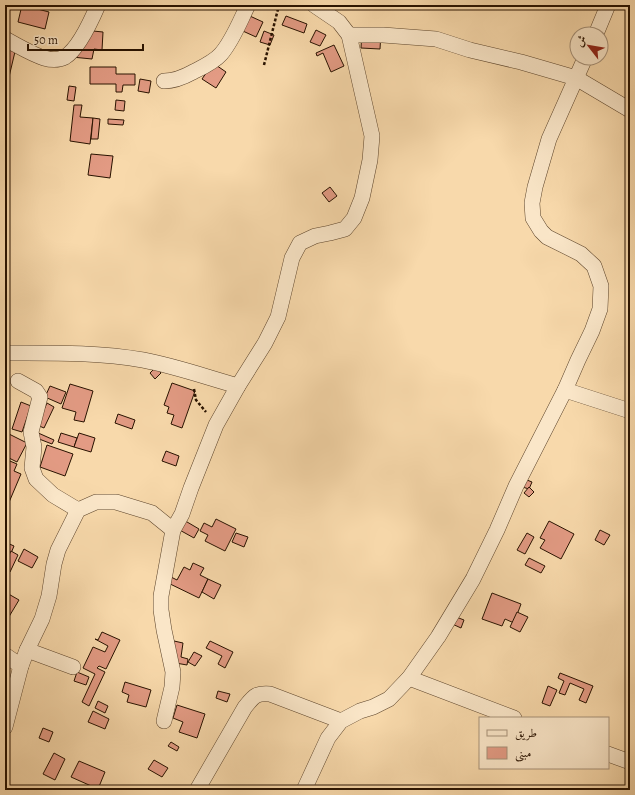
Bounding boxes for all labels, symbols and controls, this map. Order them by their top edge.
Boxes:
scale bar [28,26,143,52]
north arrow [569,26,609,66]
text: 50 m [34,32,58,48]
text: ش [572,32,590,50]
legend [479,717,609,769]
text: طريق [515,725,537,741]
text: مبنى [515,745,531,762]

